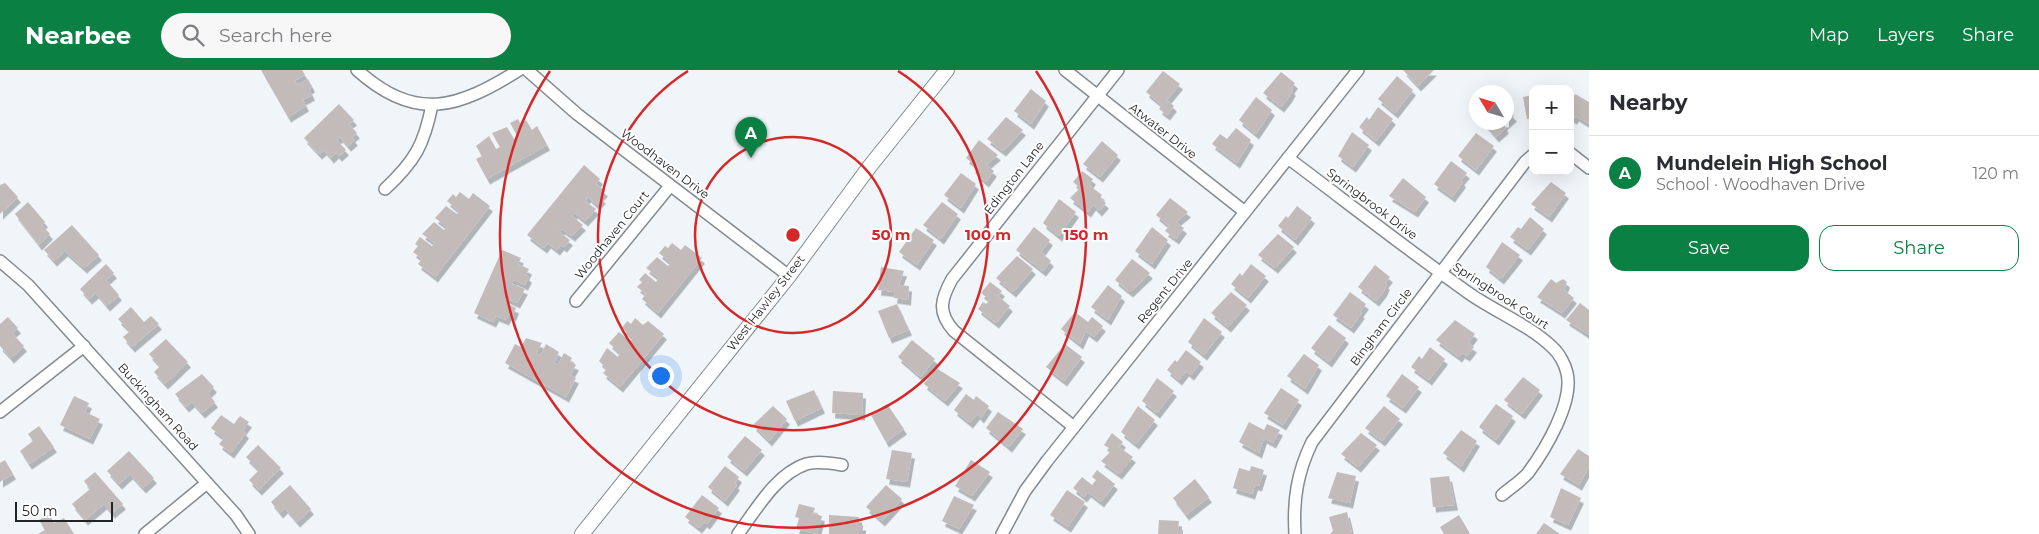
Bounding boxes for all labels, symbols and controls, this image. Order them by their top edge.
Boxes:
search box [161,13,511,58]
text: Nearbee [25,21,131,50]
icon: search [179,21,207,49]
text: Search here [219,24,332,47]
text: Map [1809,24,1849,46]
text: Layers [1877,24,1934,46]
text: Share [1962,24,2014,46]
north arrow [1469,85,1514,130]
map controls [1529,85,1574,175]
button: + [1529,85,1574,130]
text: Nearby [1609,90,1688,115]
street label: Atwater Drive [1126,99,1200,162]
pin: A [735,117,767,158]
street label: Woodhaven Drive [618,125,713,202]
button: − [1529,130,1574,175]
street label: Edington Lane [980,138,1047,217]
text: Mundelein High School [1656,152,1887,175]
text: A [1619,164,1631,183]
text: 120 m [1972,164,2019,183]
street label: Springbrook Drive [1324,165,1420,243]
text: School · Woodhaven Drive [1656,175,1865,194]
street label: Woodhaven Court [571,187,652,282]
text: 50 m [871,225,911,244]
text: 100 m [965,225,1011,244]
text: 150 m [1064,225,1108,244]
button: Save [1609,225,1809,271]
button: Share [1819,225,2019,271]
centre of rings [784,226,802,244]
street label: West Hawley Street [724,252,808,354]
street label: Regent Drive [1134,255,1195,326]
street label: Springbrook Court [1450,259,1552,332]
street label: Bingham Circle [1347,285,1415,368]
street label: Buckingham Road [115,360,202,454]
your location [648,363,674,389]
scale bar [15,499,112,522]
text: 50 m [22,502,58,520]

